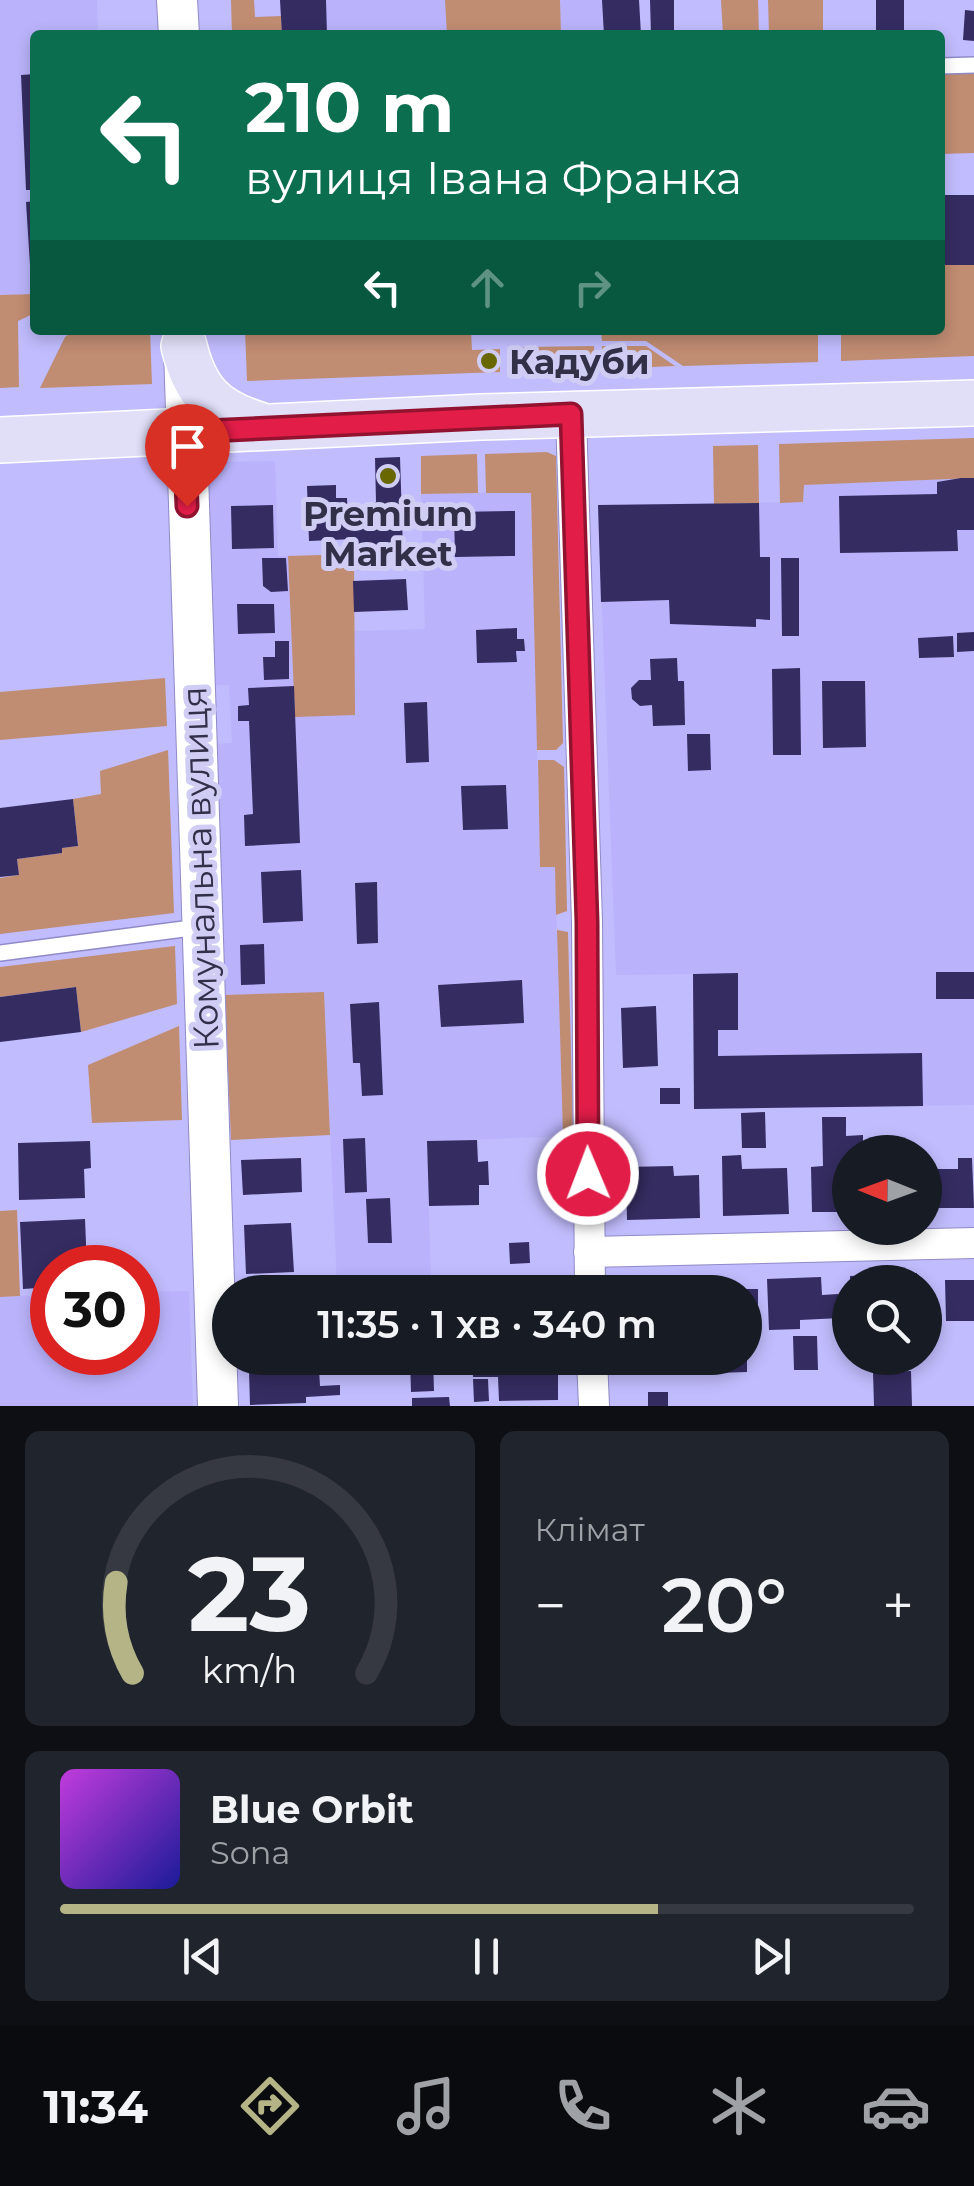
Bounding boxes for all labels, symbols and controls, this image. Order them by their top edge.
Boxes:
text: 210 m [245,64,455,150]
icon: left [80,70,210,200]
text: вулиця Івана Франка [245,150,742,205]
icon: left [355,260,410,315]
icon: ahead [460,260,515,315]
icon: right [565,260,620,315]
place label: Кадуби [509,340,650,383]
marker: Кадуби [478,350,500,372]
pin [145,404,230,507]
icon: arrive [160,419,215,474]
marker: Premium Market [377,465,399,487]
place label: Premium Market [303,492,473,575]
street label: Комунальна вулиця [172,686,228,1050]
position arrow [536,1122,640,1226]
north arrow [832,1135,942,1245]
map controls [832,1135,942,1375]
speed limit sign: 30 [30,1245,160,1375]
button: search [832,1265,942,1375]
text: 11:35 · 1 хв · 340 m [317,1301,657,1348]
text: Клімат [535,1510,645,1549]
text: 23 [188,1530,311,1657]
text: 20° [661,1559,787,1651]
text: − [535,1572,566,1639]
text: + [882,1572,914,1639]
text: km/h [202,1648,297,1692]
text: Blue Orbit [210,1786,414,1833]
text: Sona [210,1833,290,1872]
icon: previous [175,1929,230,1984]
icon: pause [459,1929,514,1984]
icon: next [744,1929,799,1984]
icon: directions [235,2071,305,2141]
icon: music [391,2071,461,2141]
icon: phone [548,2071,618,2141]
icon: climate [704,2071,774,2141]
icon: car [861,2071,931,2141]
text: 11:34 [43,2079,148,2134]

